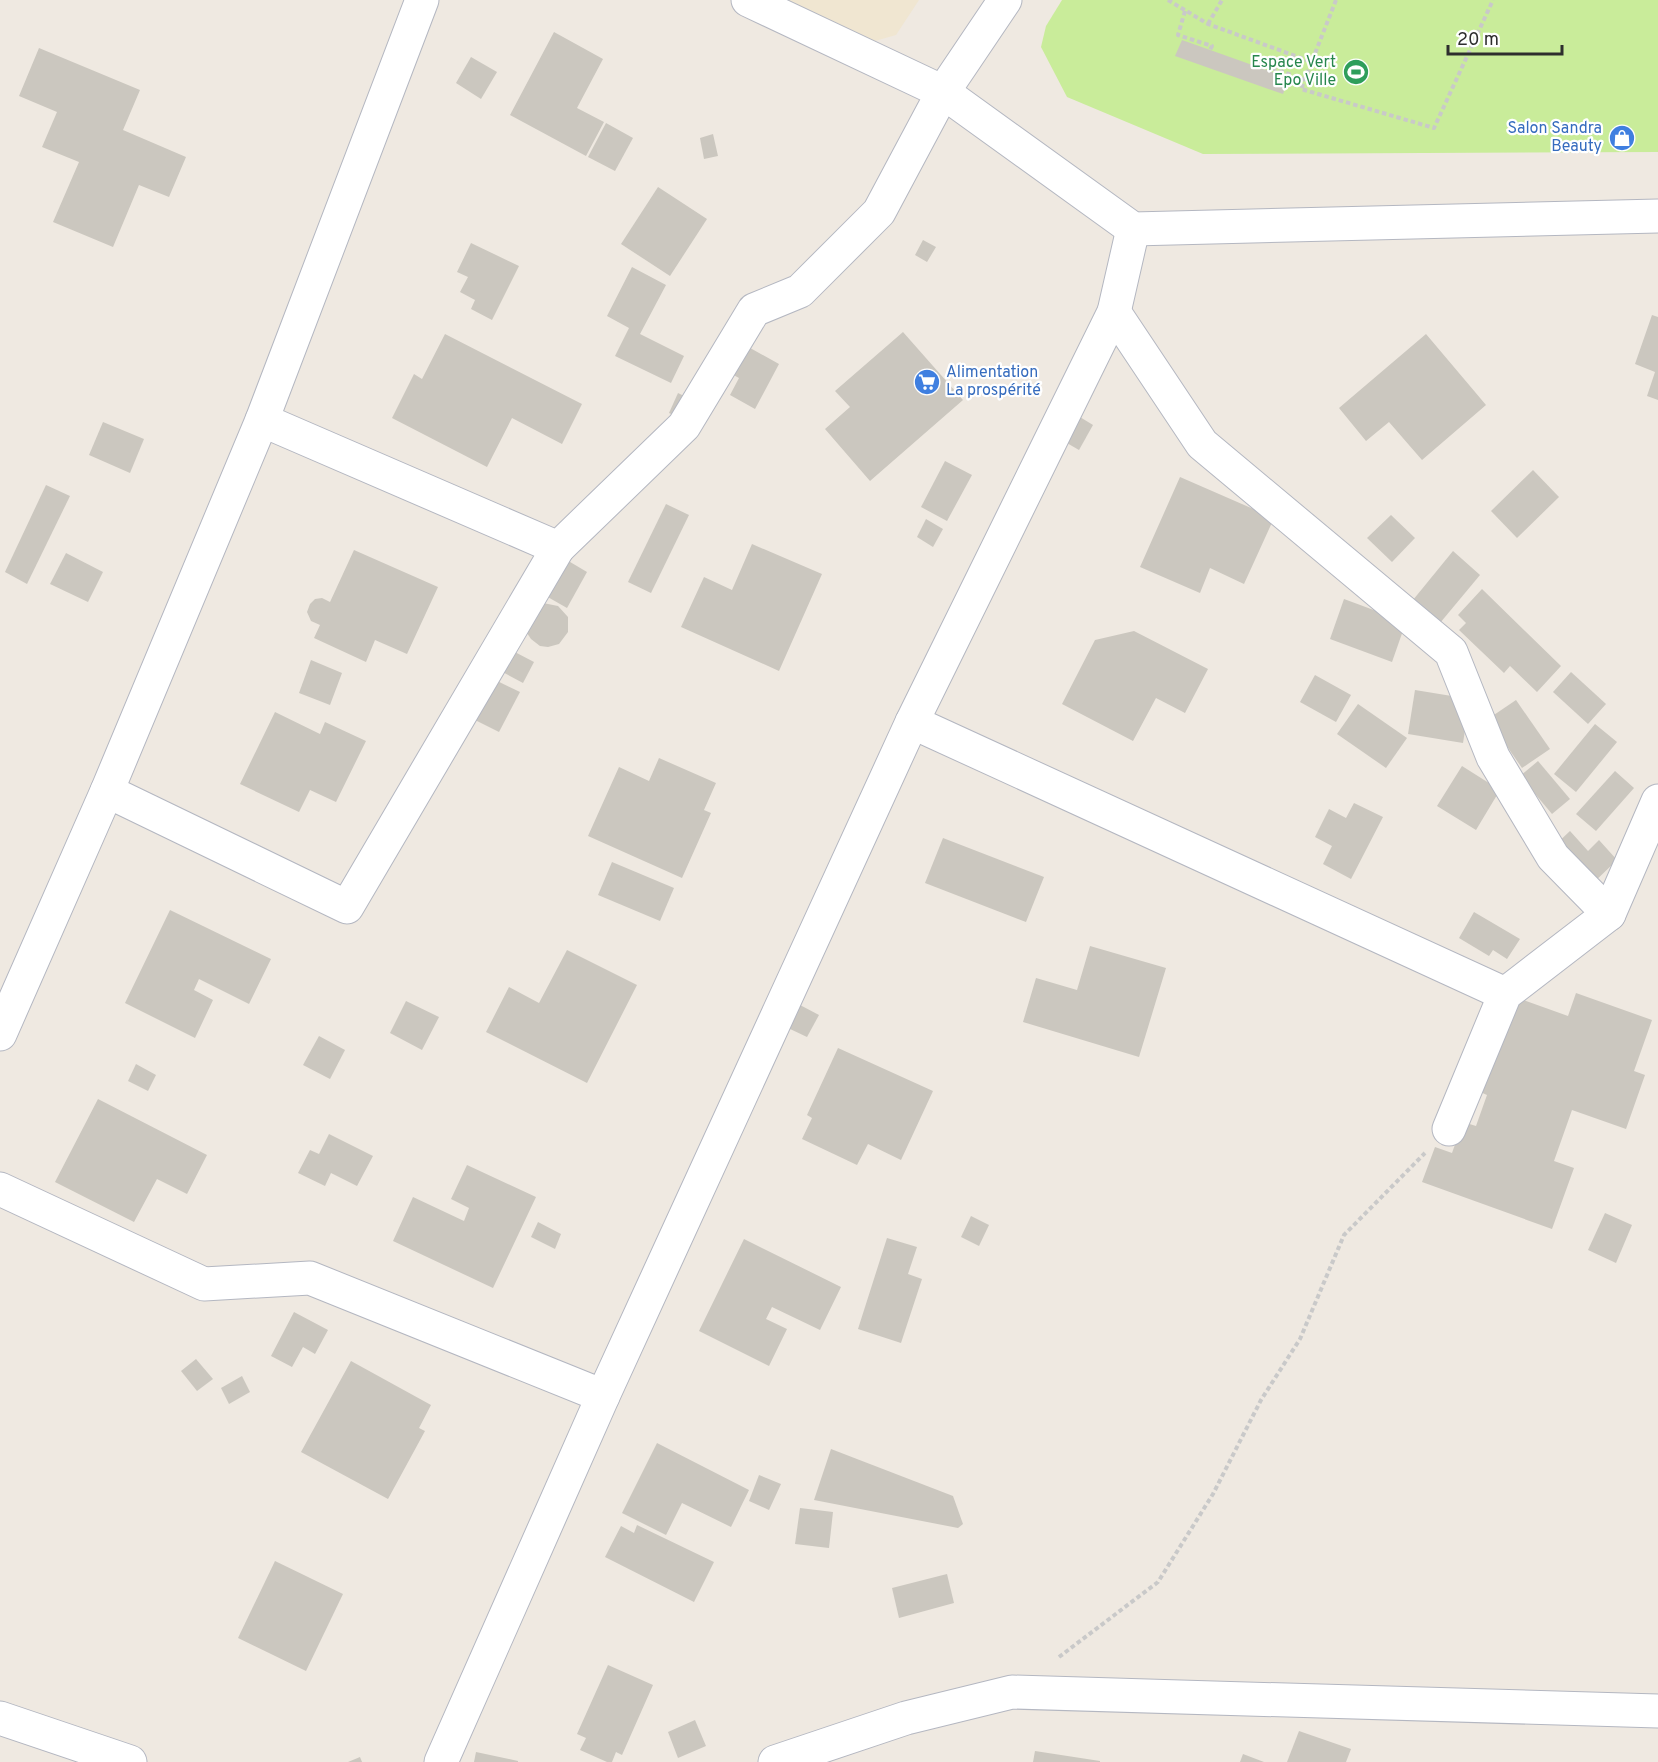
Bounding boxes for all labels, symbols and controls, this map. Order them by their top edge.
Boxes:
scale bar [1448,18,1562,56]
text: 20 m [1457,29,1499,52]
place label: Espace Vert Epo Ville [1251,53,1336,91]
sports icon: Espace Vert Epo Ville [1341,57,1371,87]
place label: Salon Sandra Beauty [1507,119,1602,157]
shop icon: Salon Sandra Beauty [1607,123,1637,153]
place label: Alimentation La prospérité [946,363,1041,401]
supermarket icon: Alimentation La prospérité [912,367,942,397]

